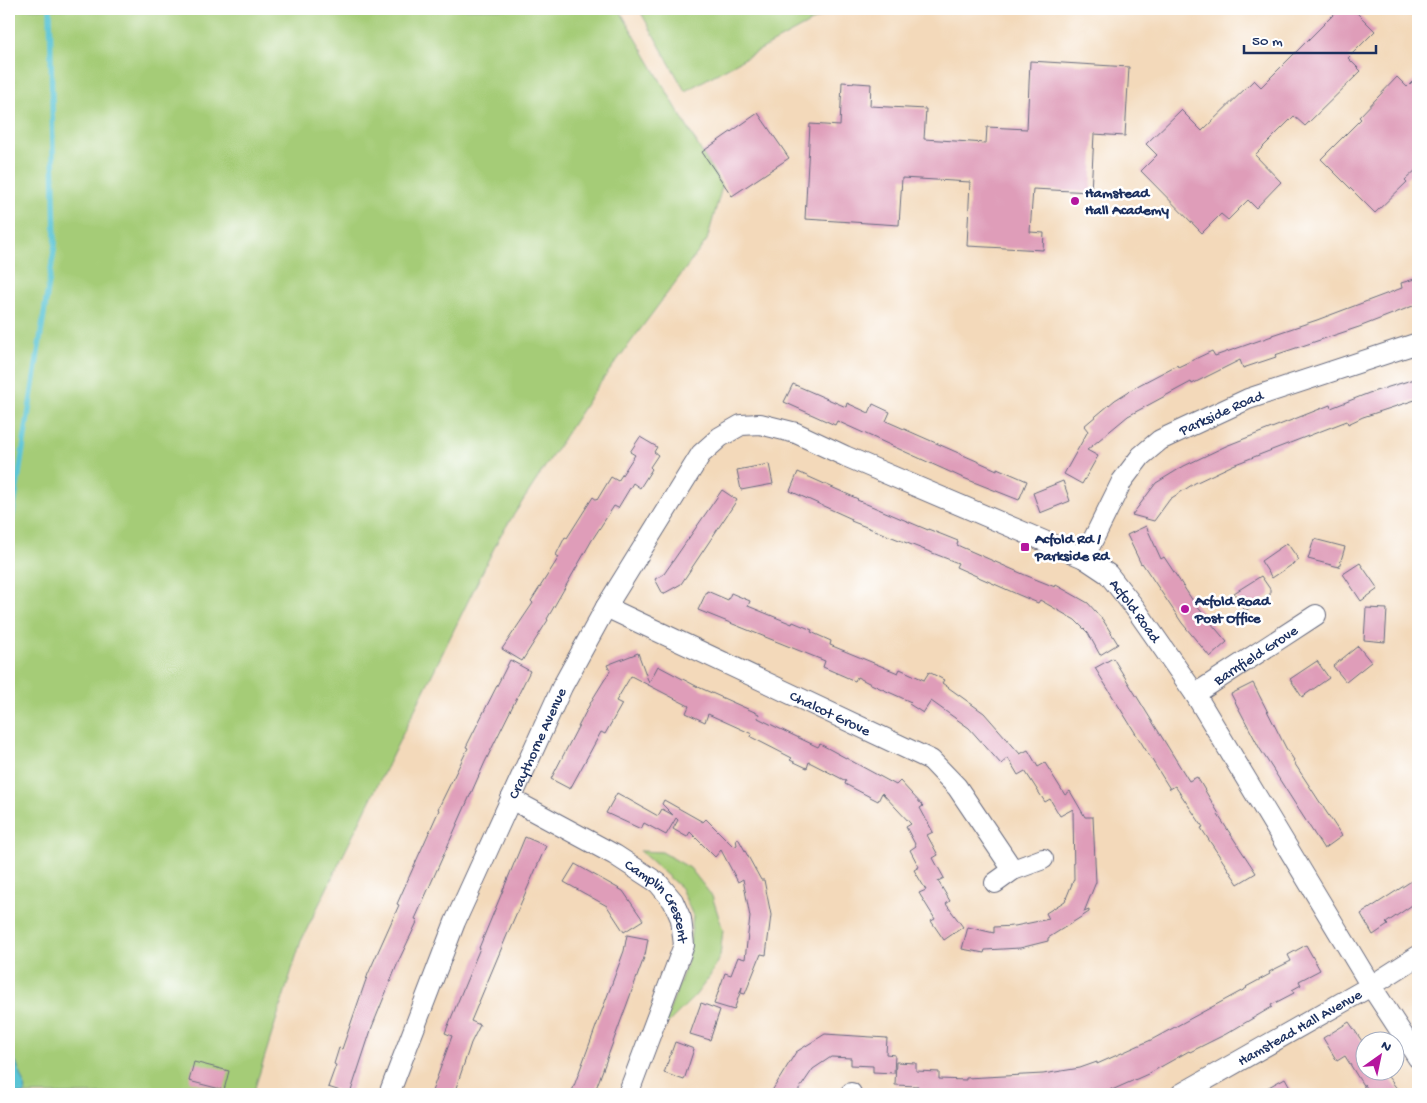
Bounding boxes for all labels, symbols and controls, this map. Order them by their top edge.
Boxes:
scale bar [1244,22,1377,54]
text: 50 m [1252,33,1283,51]
place label: Hamstead Hall Academy [1085,185,1170,220]
marker: Hamstead Hall Academy [1069,195,1081,207]
street label: Parkside Road [1176,387,1267,441]
place label: Acfold Rd / Parkside Rd [1034,531,1111,566]
marker: Acfold Rd / Parkside Rd [1019,541,1031,553]
street label: Acfold Road [1104,576,1164,648]
place label: Acfold Road Post Office [1194,593,1272,628]
marker: Acfold Road Post Office [1179,603,1191,615]
street label: Barnfield Grove [1210,622,1302,691]
street label: Craythorne Avenue [505,685,572,802]
street label: Chalcot Grove [786,688,873,741]
street label: Camplin Crescent [620,857,691,946]
street label: Hamstead Hall Avenue [1235,986,1366,1071]
north arrow [1354,1030,1404,1080]
text: N [1377,1038,1394,1057]

